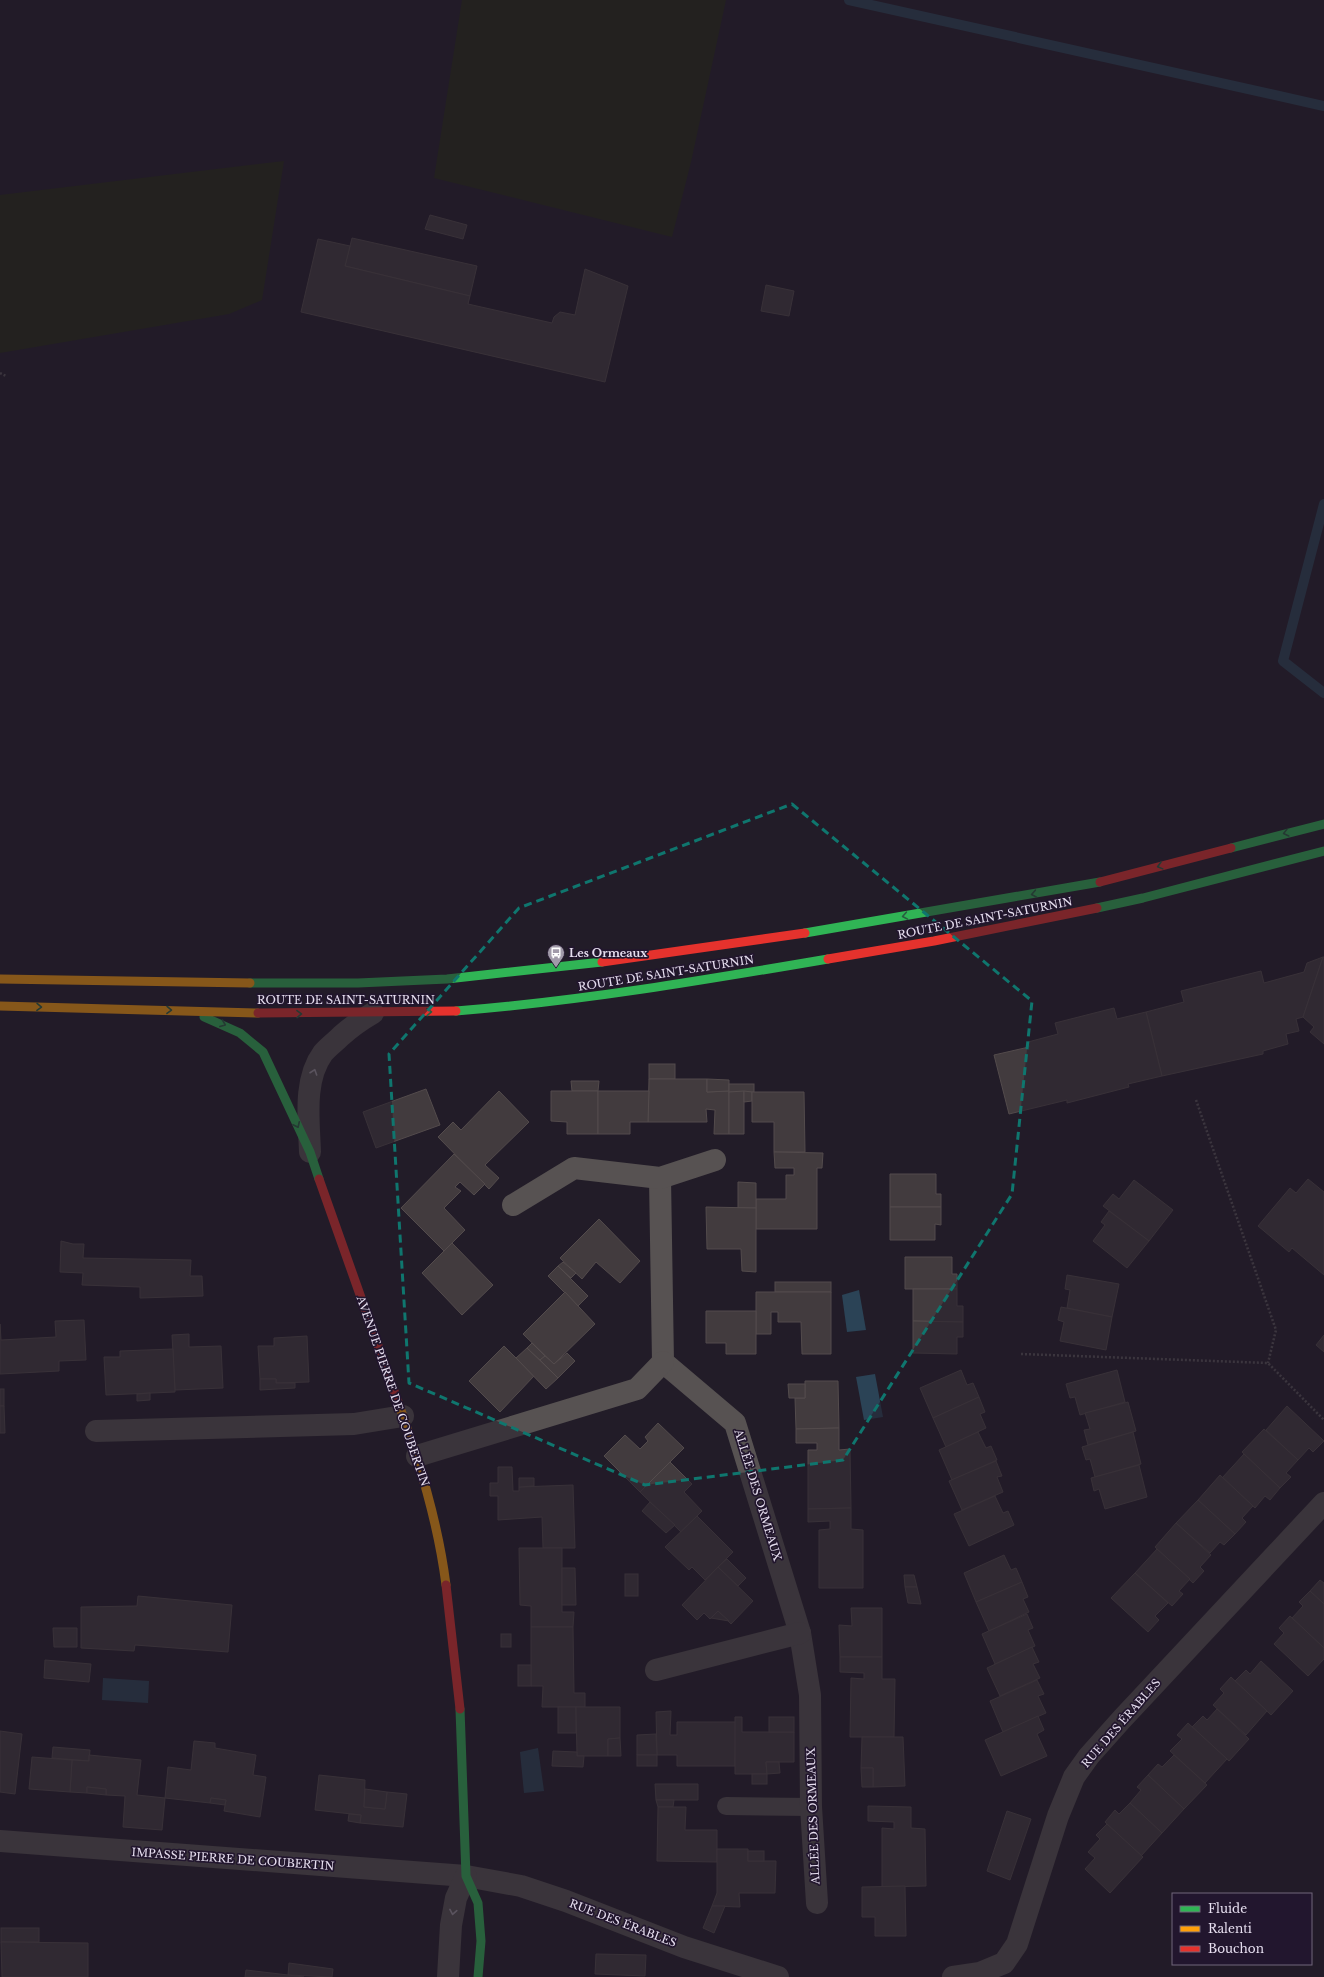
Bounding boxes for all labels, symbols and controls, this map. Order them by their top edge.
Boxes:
one-way arrow [1283,828,1290,837]
one-way arrow [1157,861,1164,870]
one-way arrow [1030,889,1037,898]
street label: ROUTE DE SAINT-SATURNIN [896,894,1074,942]
one-way arrow [902,912,909,920]
bus stop icon: Les Ormeaux [546,943,566,968]
place label: Les Ormeaux [569,946,648,960]
street label: ROUTE DE SAINT-SATURNIN [577,952,755,994]
street label: ROUTE DE SAINT-SATURNIN [257,993,435,1007]
one-way arrow [36,1003,42,1011]
one-way arrow [166,1006,172,1014]
one-way arrow [426,1008,432,1016]
one-way arrow [296,1010,302,1018]
one-way arrow [220,1020,227,1028]
one-way arrow [309,1068,318,1075]
one-way arrow [292,1120,300,1128]
street label: AVENUE PIERRE DE COUBERTIN [353,1293,432,1488]
street label: ALLÉE DES ORMEAUX [731,1427,785,1563]
street label: RUE DES ÉRABLES [1078,1676,1164,1770]
street label: ALLÉE DES ORMEAUX [804,1746,822,1886]
street label: IMPASSE PIERRE DE COUBERTIN [131,1845,335,1873]
legend [1172,1893,1312,1965]
street label: RUE DES ÉRABLES [568,1896,678,1950]
text: Fluide [1208,1901,1247,1916]
one-way arrow [449,1909,458,1915]
text: Ralenti [1208,1921,1252,1936]
text: Bouchon [1208,1941,1264,1956]

